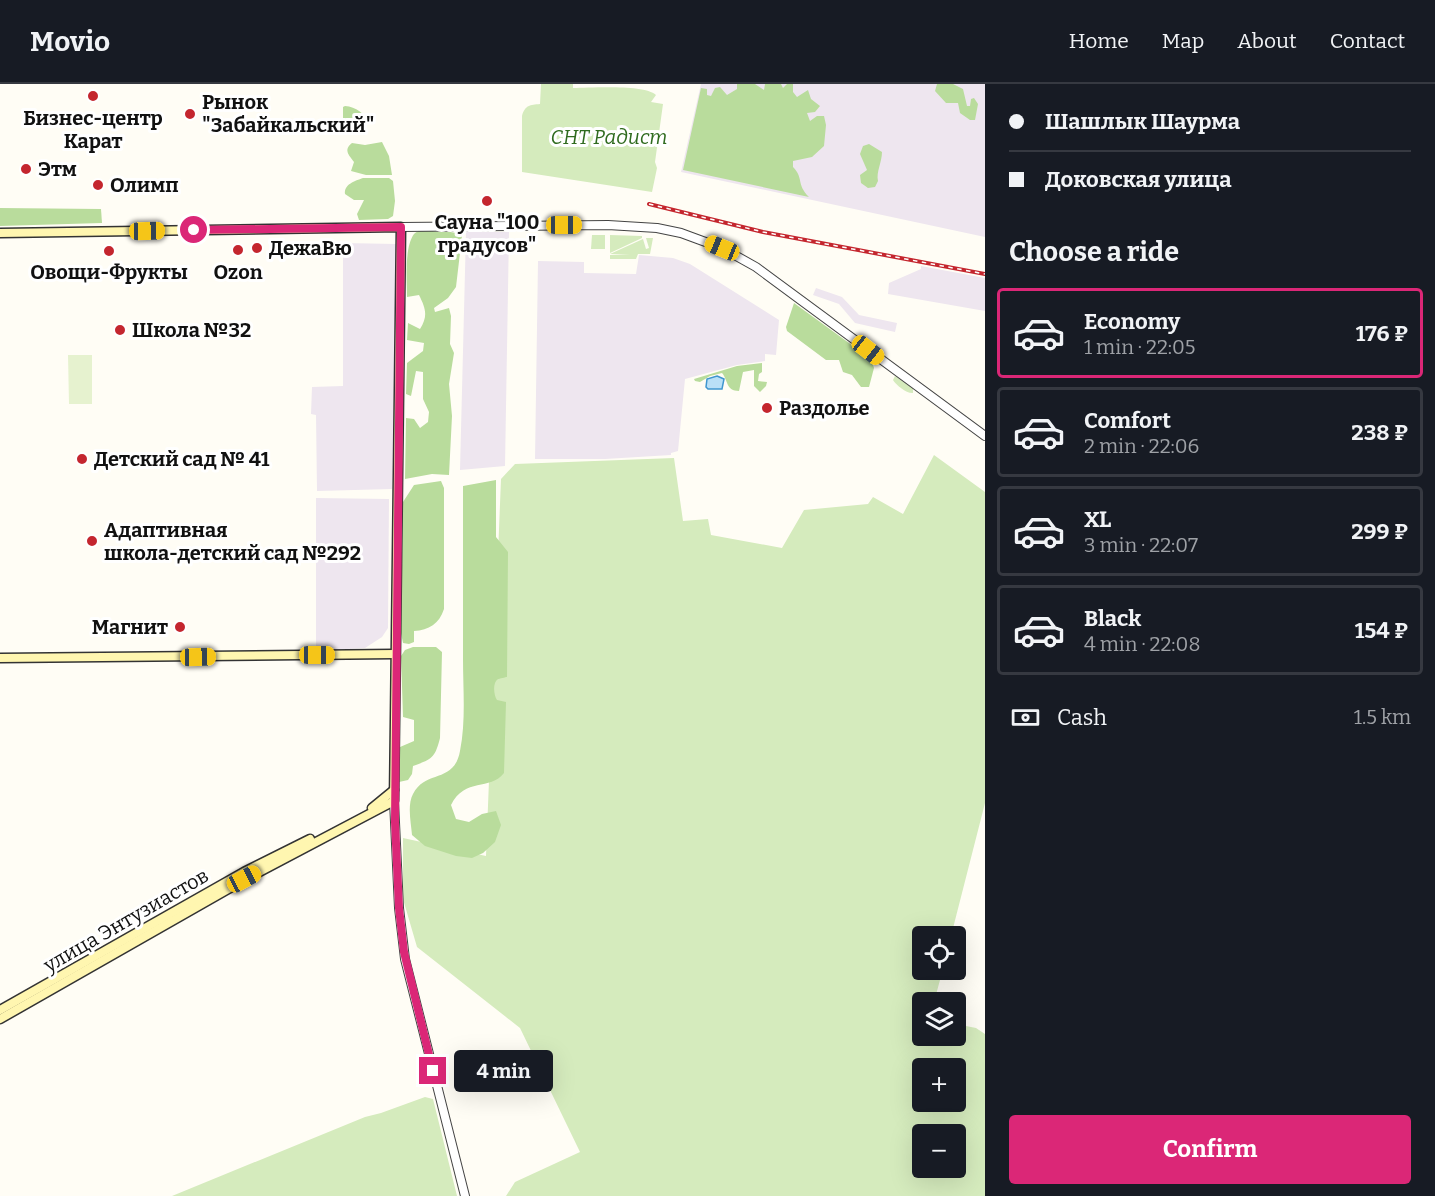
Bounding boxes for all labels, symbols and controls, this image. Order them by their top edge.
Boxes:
text: Movio [30,25,110,58]
text: Home [1069,28,1129,54]
text: Map [1162,28,1204,54]
text: About [1237,28,1297,54]
text: Contact [1330,28,1405,54]
marker: Бизнес-центр Карат [86,89,100,103]
place label: Рынок "Забайкальский" [202,90,374,137]
place label: Бизнес-центр Карат [23,106,163,153]
marker: Рынок "Забайкальский" [183,107,197,121]
text: Шашлык Шаурма [1045,108,1240,135]
park label: СНТ Радист [551,125,667,149]
place label: Этм [38,157,77,181]
marker: Этм [19,162,33,176]
text: Доковская улица [1045,166,1232,193]
place label: Олимп [110,173,179,197]
marker: Олимп [91,178,105,192]
marker: Сауна "100 градусов" [480,194,494,208]
place label: Сауна "100 градусов" [435,210,539,257]
route start [180,216,207,243]
car [546,216,582,234]
car [129,222,165,240]
car [702,233,742,263]
place label: ДежаВю [269,236,352,260]
text: Choose a ride [1009,236,1179,268]
marker: ДежаВю [250,241,264,255]
marker: Ozon [231,243,245,257]
marker: Овощи-Фрукты [102,244,116,258]
place label: Овощи-Фрукты [30,260,188,284]
place label: Ozon [213,260,263,284]
icon: car [1012,306,1066,360]
text: Economy [1084,308,1180,335]
place label: Школа №32 [132,318,251,342]
text: 176 ₽ [1356,320,1408,347]
marker: Школа №32 [113,323,127,337]
car [848,332,888,368]
text: 1 min · 22:05 [1084,335,1196,359]
place label: Раздолье [779,396,870,420]
marker: Раздолье [760,401,774,415]
icon: car [1012,405,1066,459]
text: Comfort [1084,407,1171,434]
text: 238 ₽ [1351,419,1408,446]
text: 2 min · 22:06 [1084,434,1199,458]
place label: Детский сад № 41 [94,447,270,471]
marker: Детский сад № 41 [75,452,89,466]
icon: car [1012,504,1066,558]
text: XL [1084,506,1111,533]
place label: Адаптивная школа-детский сад №292 [104,518,361,565]
text: 299 ₽ [1351,518,1408,545]
text: 3 min · 22:07 [1084,533,1198,557]
marker: Адаптивная школа-детский сад №292 [85,534,99,548]
icon: car [1012,603,1066,657]
text: Black [1084,605,1141,632]
place label: Магнит [92,615,168,639]
text: 154 ₽ [1355,617,1408,644]
marker: Магнит [173,620,187,634]
text: 4 min · 22:08 [1084,632,1200,656]
car [299,646,335,664]
car [180,648,216,666]
icon: cash [1009,701,1042,734]
text: Cash [1057,704,1107,731]
text: 1.5 km [1354,705,1411,729]
street label: улица Энтузиастов [38,863,213,977]
car [224,863,264,895]
map controls [912,926,966,1178]
button: locate [912,926,966,980]
button: layers [912,992,966,1046]
callout: 4 min [454,1050,553,1092]
route end [419,1057,446,1084]
button: + [912,1058,966,1112]
text: 4 min [476,1059,531,1083]
button: Confirm [1009,1115,1411,1184]
button: − [912,1124,966,1178]

